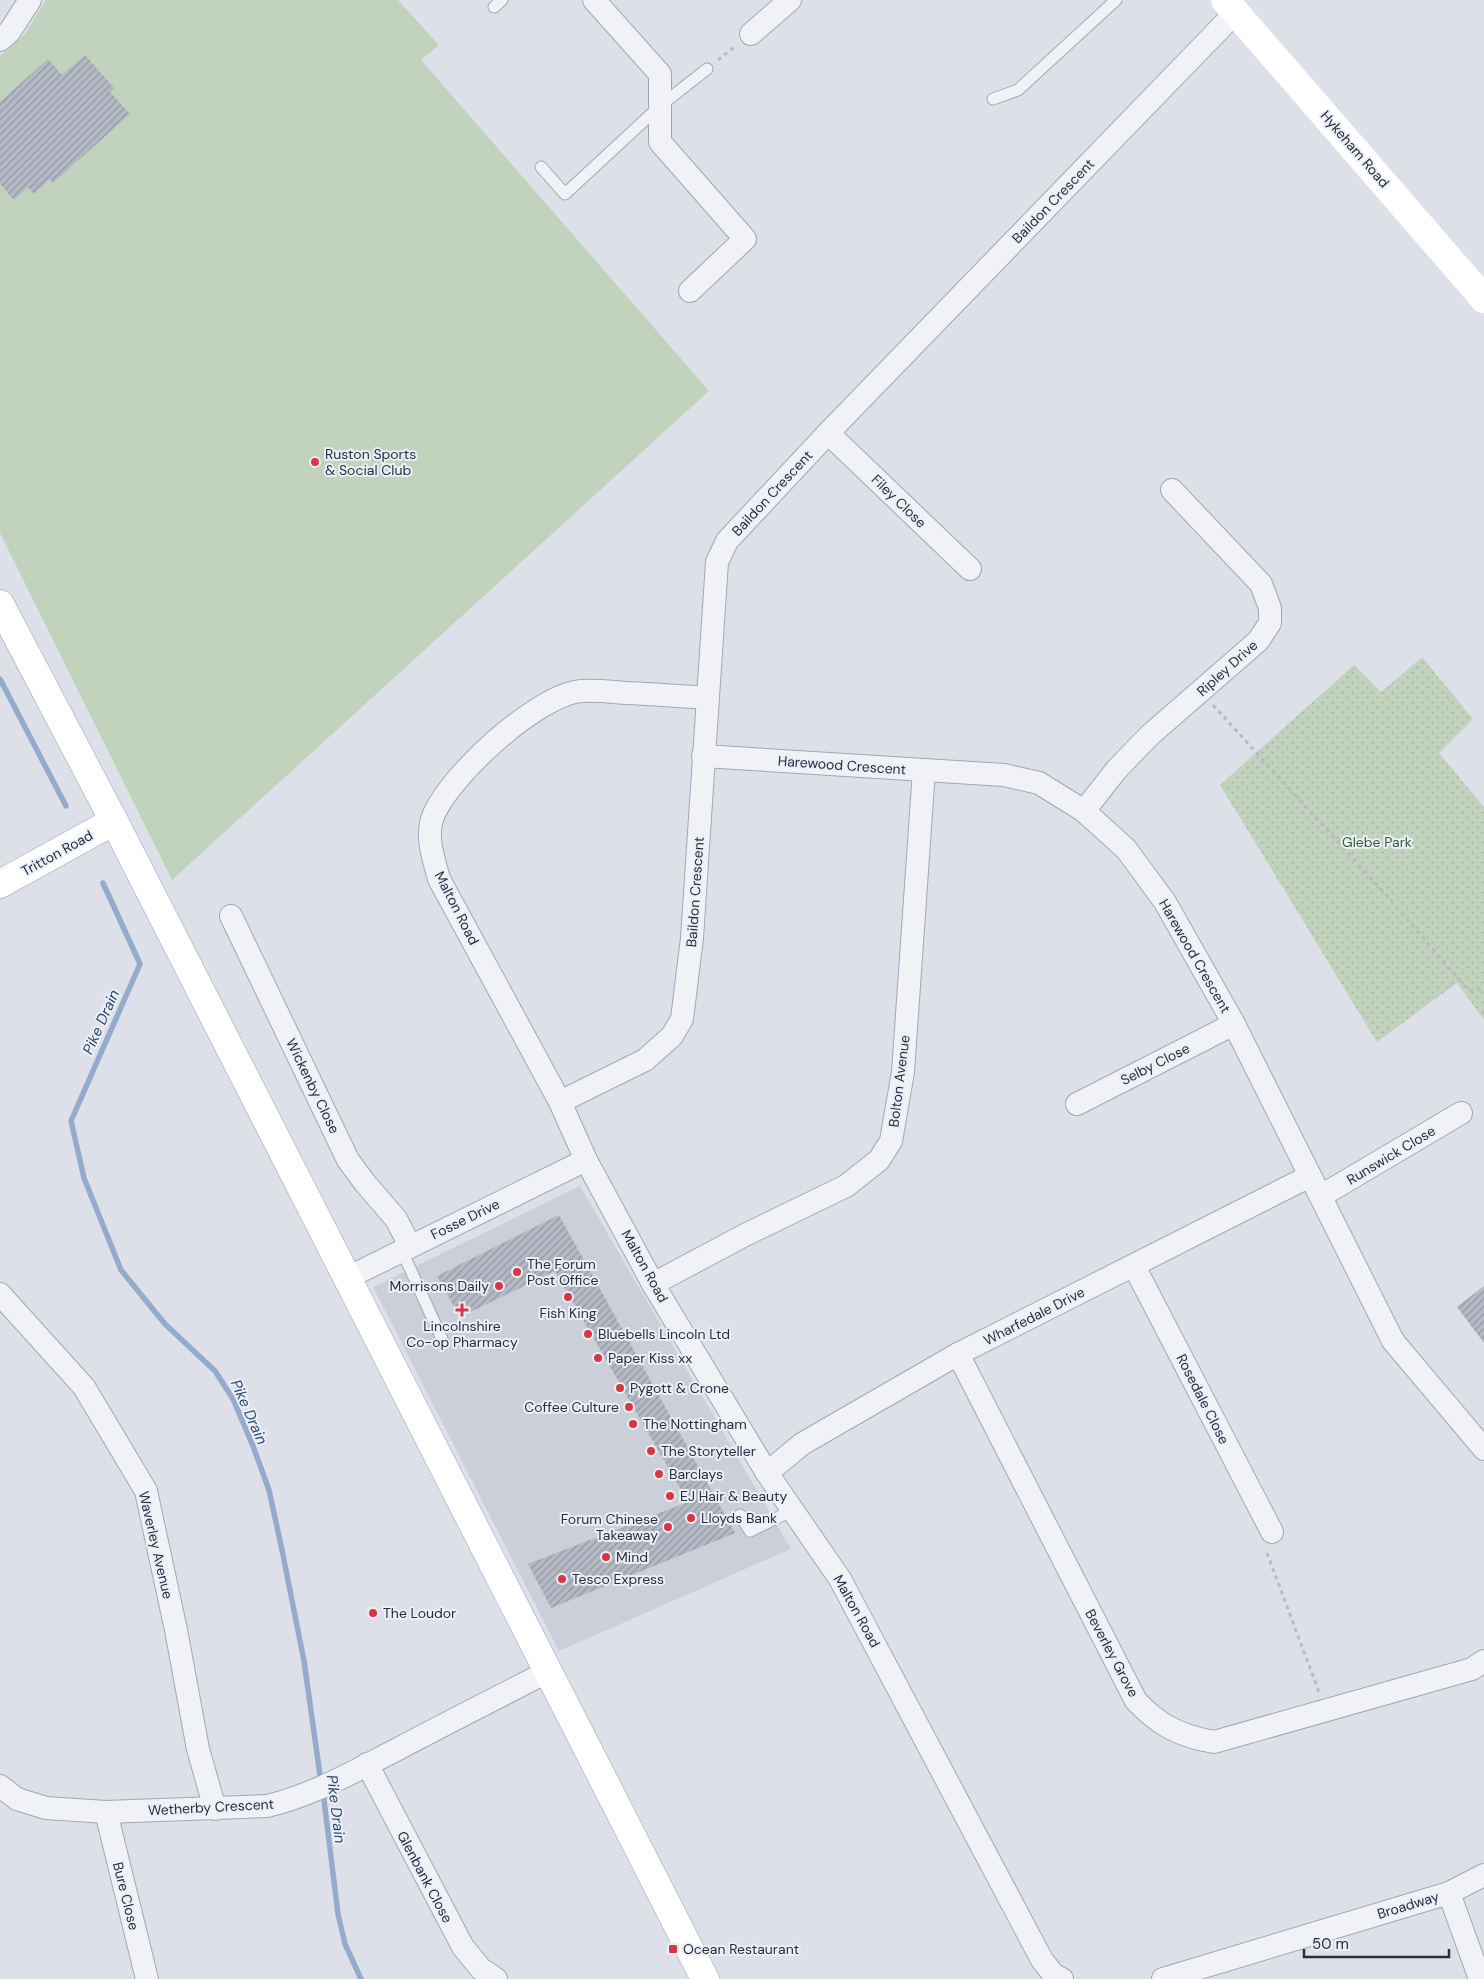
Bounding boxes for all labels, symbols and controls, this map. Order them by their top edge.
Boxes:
street label: Hykeham Road [1317,107,1393,191]
street label: Baildon Crescent [1008,155,1098,247]
place label: Ruston Sports & Social Club [325,445,416,479]
street label: Baildon Crescent [728,446,816,540]
marker: Ruston Sports & Social Club [309,456,321,468]
street label: Filey Close [868,470,930,532]
street label: Ripley Drive [1193,636,1261,700]
street label: Harewood Crescent [777,752,907,778]
street label: Tritton Road [18,826,96,880]
park label: Glebe Park [1342,833,1412,851]
street label: Baildon Crescent [682,836,708,948]
street label: Malton Road [431,868,483,948]
street label: Harewood Crescent [1155,896,1235,1016]
water label: Pike Drain [78,986,124,1058]
street label: Bolton Avenue [884,1034,914,1128]
street label: Wickenby Close [282,1035,344,1137]
street label: Selby Close [1117,1039,1193,1089]
street label: Runswick Close [1343,1121,1439,1189]
street label: Fosse Drive [428,1195,502,1243]
street label: Malton Road [618,1226,672,1306]
place label: The Forum Post Office [527,1255,598,1289]
marker: The Forum Post Office [511,1266,523,1278]
place label: Morrisons Daily [390,1277,489,1295]
marker: Morrisons Daily [493,1280,505,1292]
street label: Wharfedale Drive [980,1283,1088,1349]
marker: Fish King [562,1291,574,1303]
marker: Lincolnshire Co-op Pharmacy [456,1304,468,1316]
place label: Fish King [539,1304,597,1322]
place label: Lincolnshire Co-op Pharmacy [406,1317,518,1351]
place label: Bluebells Lincoln Ltd [598,1325,730,1343]
marker: Bluebells Lincoln Ltd [582,1328,594,1340]
place label: Paper Kiss xx [608,1349,692,1367]
street label: Rosedale Close [1173,1351,1233,1447]
marker: Paper Kiss xx [592,1352,604,1364]
water label: Pike Drain [226,1376,272,1448]
place label: Pygott & Crone [630,1379,729,1397]
marker: Pygott & Crone [614,1382,626,1394]
place label: Coffee Culture [524,1398,619,1416]
marker: Coffee Culture [623,1401,635,1413]
place label: The Nottingham [643,1415,747,1433]
marker: The Nottingham [627,1418,639,1430]
place label: The Storyteller [661,1442,756,1460]
marker: The Storyteller [645,1445,657,1457]
place label: Barclays [669,1465,723,1483]
marker: Barclays [653,1468,665,1480]
place label: EJ Hair & Beauty [680,1487,788,1505]
street label: Waverley Avenue [135,1489,177,1601]
marker: EJ Hair & Beauty [664,1490,676,1502]
place label: Lloyds Bank [701,1509,777,1527]
place label: Forum Chinese Takeaway [561,1510,658,1544]
marker: Lloyds Bank [685,1512,697,1524]
marker: Forum Chinese Takeaway [662,1521,674,1533]
place label: Mind [616,1548,648,1566]
marker: Mind [600,1551,612,1563]
place label: Tesco Express [572,1570,664,1588]
street label: Malton Road [830,1571,884,1651]
marker: Tesco Express [556,1573,568,1585]
place label: The Loudor [383,1604,456,1622]
street label: Beverley Grove [1081,1606,1143,1700]
marker: The Loudor [367,1607,379,1619]
water label: Pike Drain [322,1774,350,1845]
street label: Wetherby Crescent [147,1795,275,1819]
street label: Glenbank Close [393,1828,457,1926]
street label: Bure Close [109,1860,143,1932]
street label: Broadway [1375,1887,1441,1923]
scale bar [1304,1926,1449,1958]
text: 50 m [1312,1934,1349,1954]
place label: Ocean Restaurant [683,1940,799,1958]
marker: Ocean Restaurant [667,1943,679,1955]

